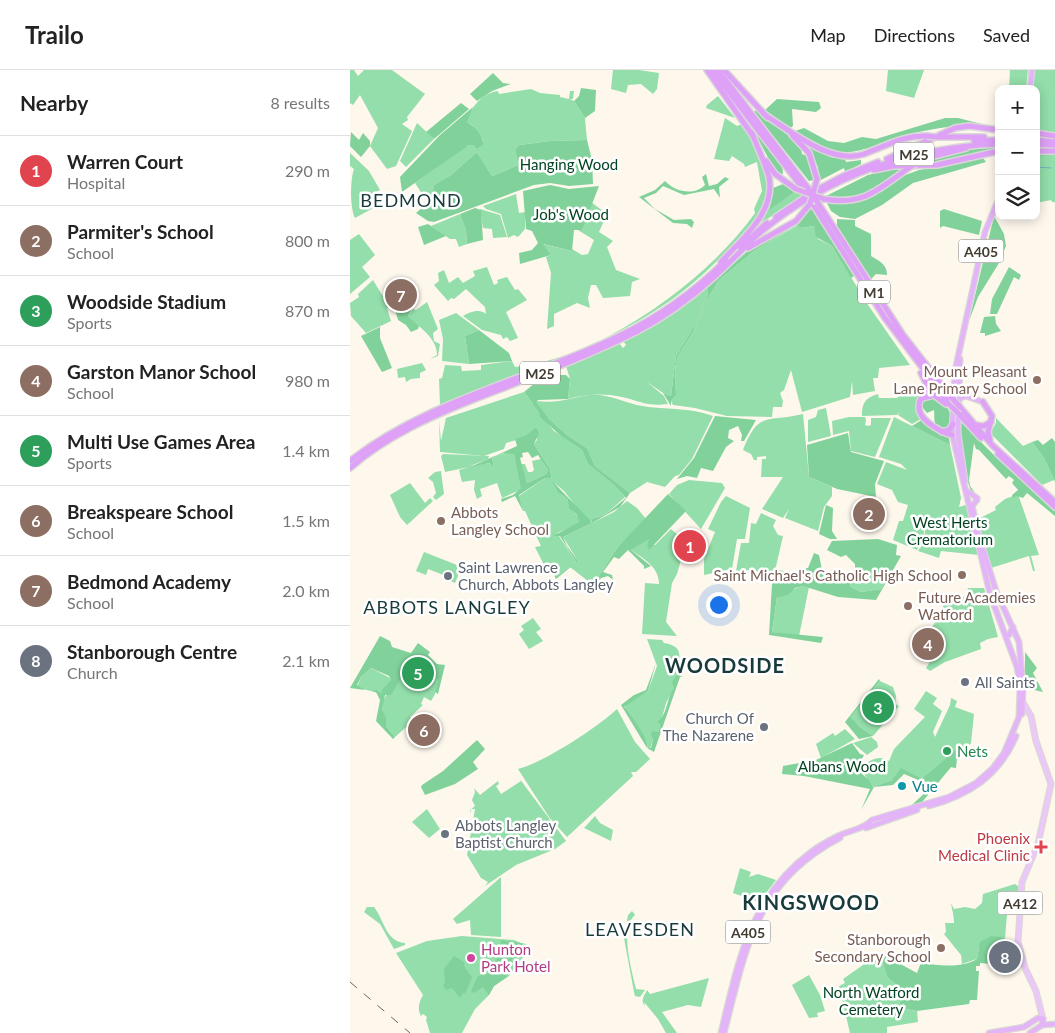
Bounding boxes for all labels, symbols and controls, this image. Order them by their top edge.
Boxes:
text: Trailo [25,20,84,49]
text: Map [810,24,846,46]
text: Directions [874,24,955,46]
text: Saved [983,24,1030,46]
map controls [995,85,1040,220]
button: + [995,85,1040,130]
text: Nearby [20,90,88,115]
text: 8 results [270,93,330,112]
button: − [995,130,1040,175]
road number: M25 [894,142,934,166]
text: Warren Court [67,150,183,173]
park label: Hanging Wood [520,155,618,173]
text: 1 [31,161,41,180]
text: 290 m [285,161,330,180]
text: Hospital [67,173,125,192]
button: layers [995,175,1040,220]
district label: BEDMOND [360,189,462,211]
park label: Job's Wood [533,205,609,223]
text: Parmiter's School [67,220,214,243]
text: 2 [31,231,41,250]
text: 800 m [285,231,330,250]
road number: A405 [958,240,1004,262]
text: School [67,243,114,262]
pin: 7 [385,276,417,314]
road number: M1 [858,280,890,303]
text: Woodside Stadium [67,290,226,313]
text: 3 [31,301,41,320]
text: 870 m [285,301,330,320]
text: Sports [67,313,112,332]
text: Garston Manor School [67,360,256,383]
road number: M25 [520,362,560,384]
place label: Mount Pleasant Lane Primary School [893,362,1028,397]
text: 4 [31,371,41,390]
text: 980 m [285,371,330,390]
marker: Mount Pleasant Lane Primary School [1031,374,1043,386]
text: School [67,383,114,402]
text: Multi Use Games Area [67,430,255,453]
text: 5 [31,441,41,460]
text: 1.4 km [282,441,330,460]
text: Sports [67,453,112,472]
pin: 2 [853,495,885,533]
text: Breakspeare School [67,500,233,523]
place label: Abbots Langley School [451,503,549,538]
text: 6 [31,511,41,530]
text: 1.5 km [282,511,330,530]
park label: West Herts Crematorium [907,513,993,548]
marker: Abbots Langley School [435,515,447,527]
text: School [67,523,114,542]
pin: 1 [674,527,706,565]
place label: Saint Lawrence Church, Abbots Langley [458,558,614,593]
place label: Saint Michael's Catholic High School [713,566,952,584]
marker: Saint Michael's Catholic High School [956,569,968,581]
text: Bedmond Academy [67,570,231,593]
marker: Saint Lawrence Church, Abbots Langley [442,570,454,582]
text: 7 [31,581,41,600]
text: 2.0 km [282,581,330,600]
place label: Future Academies Watford [918,588,1036,623]
your location [706,592,732,618]
text: School [67,593,114,612]
district label: ABBOTS LANGLEY [363,596,531,618]
marker: Future Academies Watford [902,600,914,612]
pin: 4 [912,625,944,663]
text: Stanborough Centre [67,640,237,663]
text: 8 [31,651,41,670]
text: 2.1 km [282,651,330,670]
district label: WOODSIDE [665,653,785,677]
pin: 5 [402,654,434,692]
text: Church [67,663,118,682]
place label: All Saints [975,673,1035,691]
marker: All Saints [959,676,971,688]
pin: 3 [862,688,894,726]
place label: Church Of The Nazarene [663,709,755,744]
pin: 6 [408,711,440,749]
marker: Church Of The Nazarene [758,721,770,733]
place label: Nets [957,742,988,760]
marker: Nets [941,745,953,757]
park label: Albans Wood [798,757,886,775]
place label: Vue [912,777,938,795]
marker: Vue [896,780,908,792]
place label: Abbots Langley Baptist Church [455,816,557,851]
marker: Abbots Langley Baptist Church [439,828,451,840]
place label: Phoenix Medical Clinic [938,829,1031,864]
marker: Phoenix Medical Clinic [1034,840,1048,854]
district label: KINGSWOOD [742,890,880,914]
road number: A412 [998,891,1042,914]
district label: LEAVESDEN [585,918,695,940]
road number: A405 [726,920,770,944]
place label: Stanborough Secondary School [814,930,931,965]
pin: 8 [989,938,1021,976]
place label: Hunton Park Hotel [481,940,551,975]
marker: Stanborough Secondary School [935,942,947,954]
marker: Hunton Park Hotel [465,952,477,964]
park label: North Watford Cemetery [823,983,919,1018]

